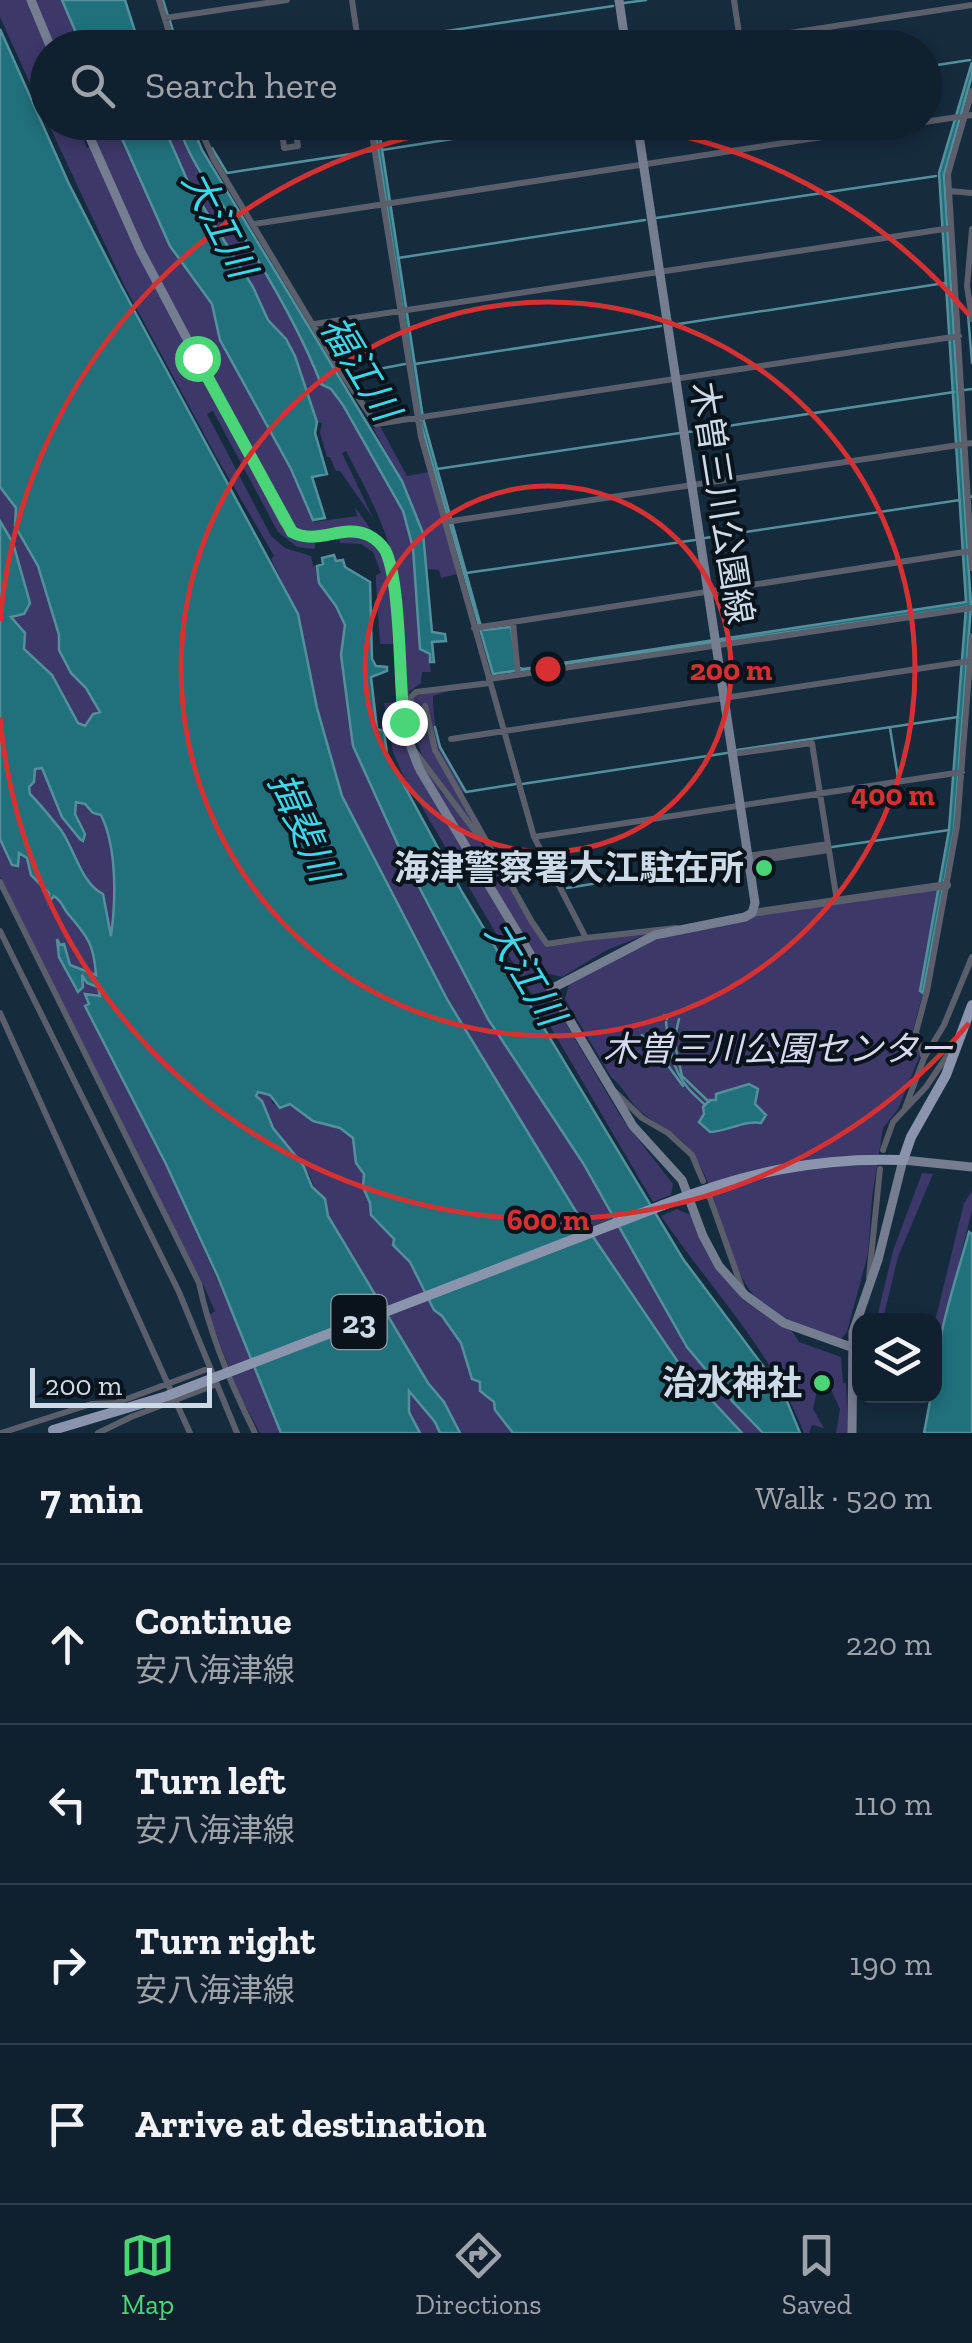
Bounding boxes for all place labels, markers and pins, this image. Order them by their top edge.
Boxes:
centre of rings [530,651,566,687]
place label: 海津警察署大江駐在所 [394,847,744,889]
marker: 海津警察署大江駐在所 [753,857,775,879]
place label: 治水神社 [662,1362,802,1404]
marker: 治水神社 [811,1372,833,1394]

